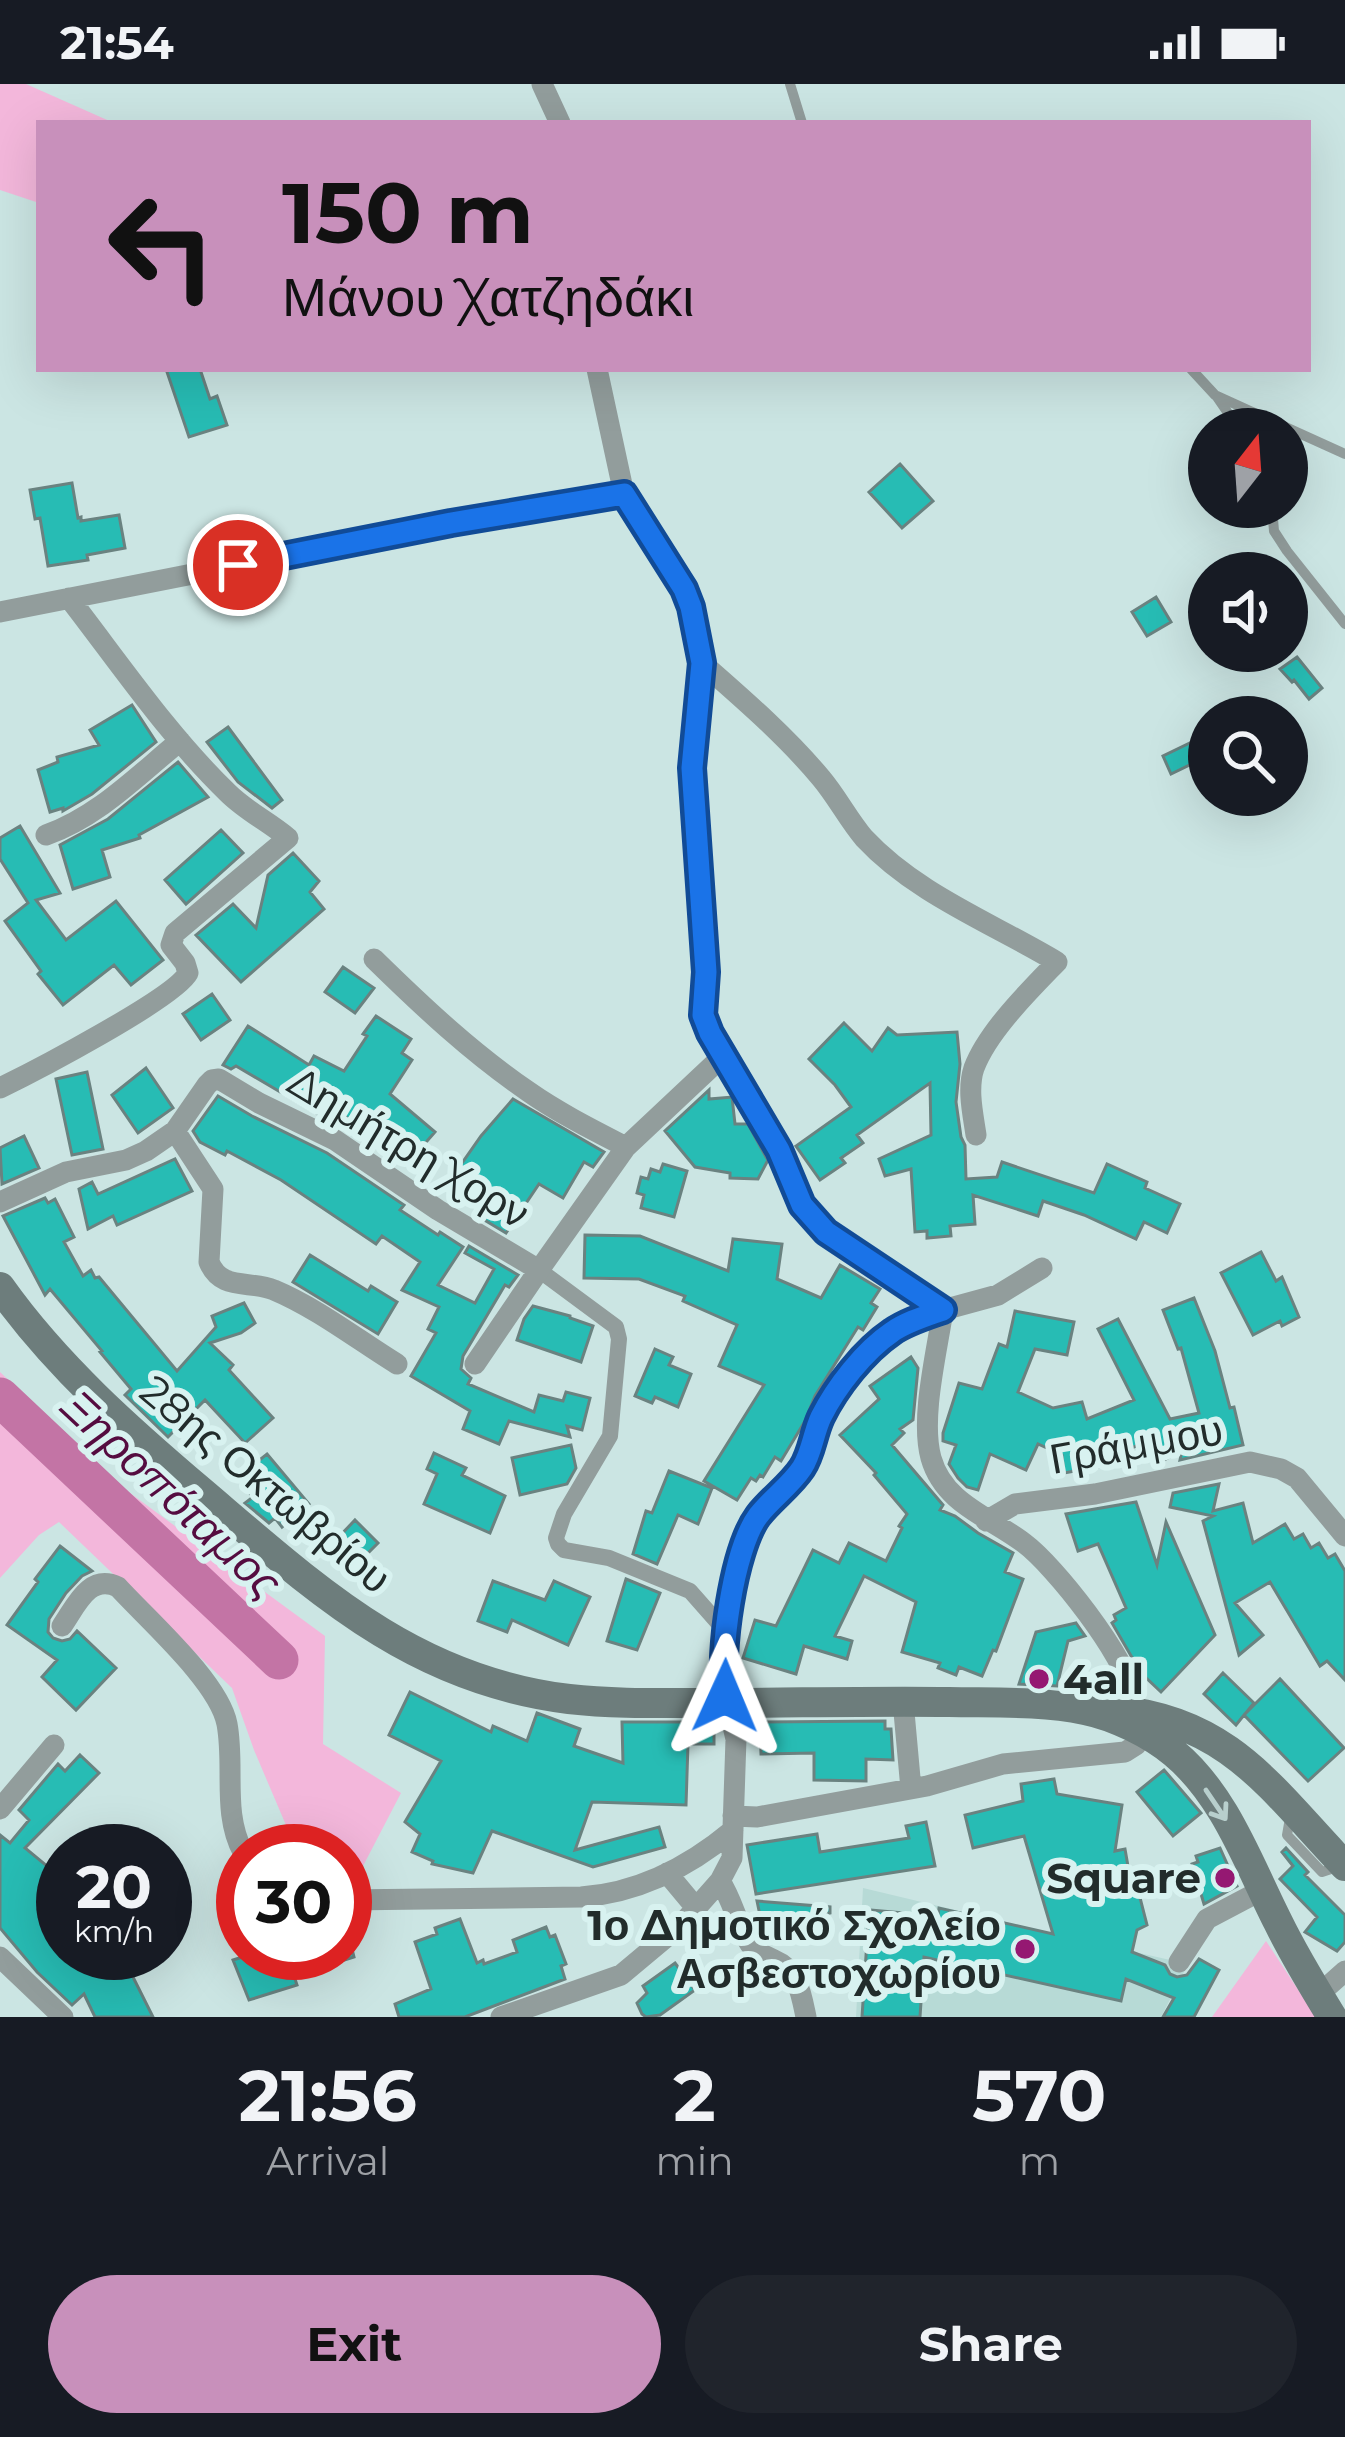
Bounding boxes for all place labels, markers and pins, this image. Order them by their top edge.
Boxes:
pin [187,514,289,616]
place label: 4all [1063,1653,1144,1705]
marker: 4all [1026,1666,1052,1692]
place label: Square [1046,1852,1201,1904]
marker: Square [1212,1865,1238,1891]
place label: 1ο Δημοτικό Σχολείο Ασβεστοχωρίου [587,1899,1001,1999]
marker: 1ο Δημοτικό Σχολείο Ασβεστοχωρίου [1012,1936,1038,1962]

